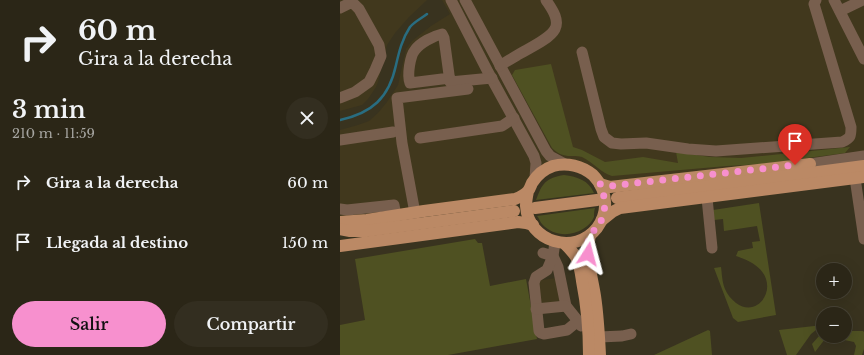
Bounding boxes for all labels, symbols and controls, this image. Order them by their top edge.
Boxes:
text: 60 m [78,13,156,48]
icon: right [12,16,64,68]
text: Gira a la derecha [78,48,232,70]
text: 3 min [12,95,86,124]
button: close [286,97,328,139]
pin [778,124,812,165]
text: 210 m · 11:59 [12,125,95,142]
icon: arrive [784,130,806,152]
icon: right [12,171,34,193]
text: Gira a la derecha [46,173,178,192]
text: 60 m [287,173,328,192]
icon: arrive [12,231,34,253]
text: Llegada al destino [46,233,188,252]
text: 150 m [282,233,328,252]
position arrow [567,233,609,275]
map controls [816,263,852,343]
button: + [816,263,852,299]
button: Salir [12,301,166,347]
button: Compartir [174,301,328,347]
button: − [816,307,852,343]

